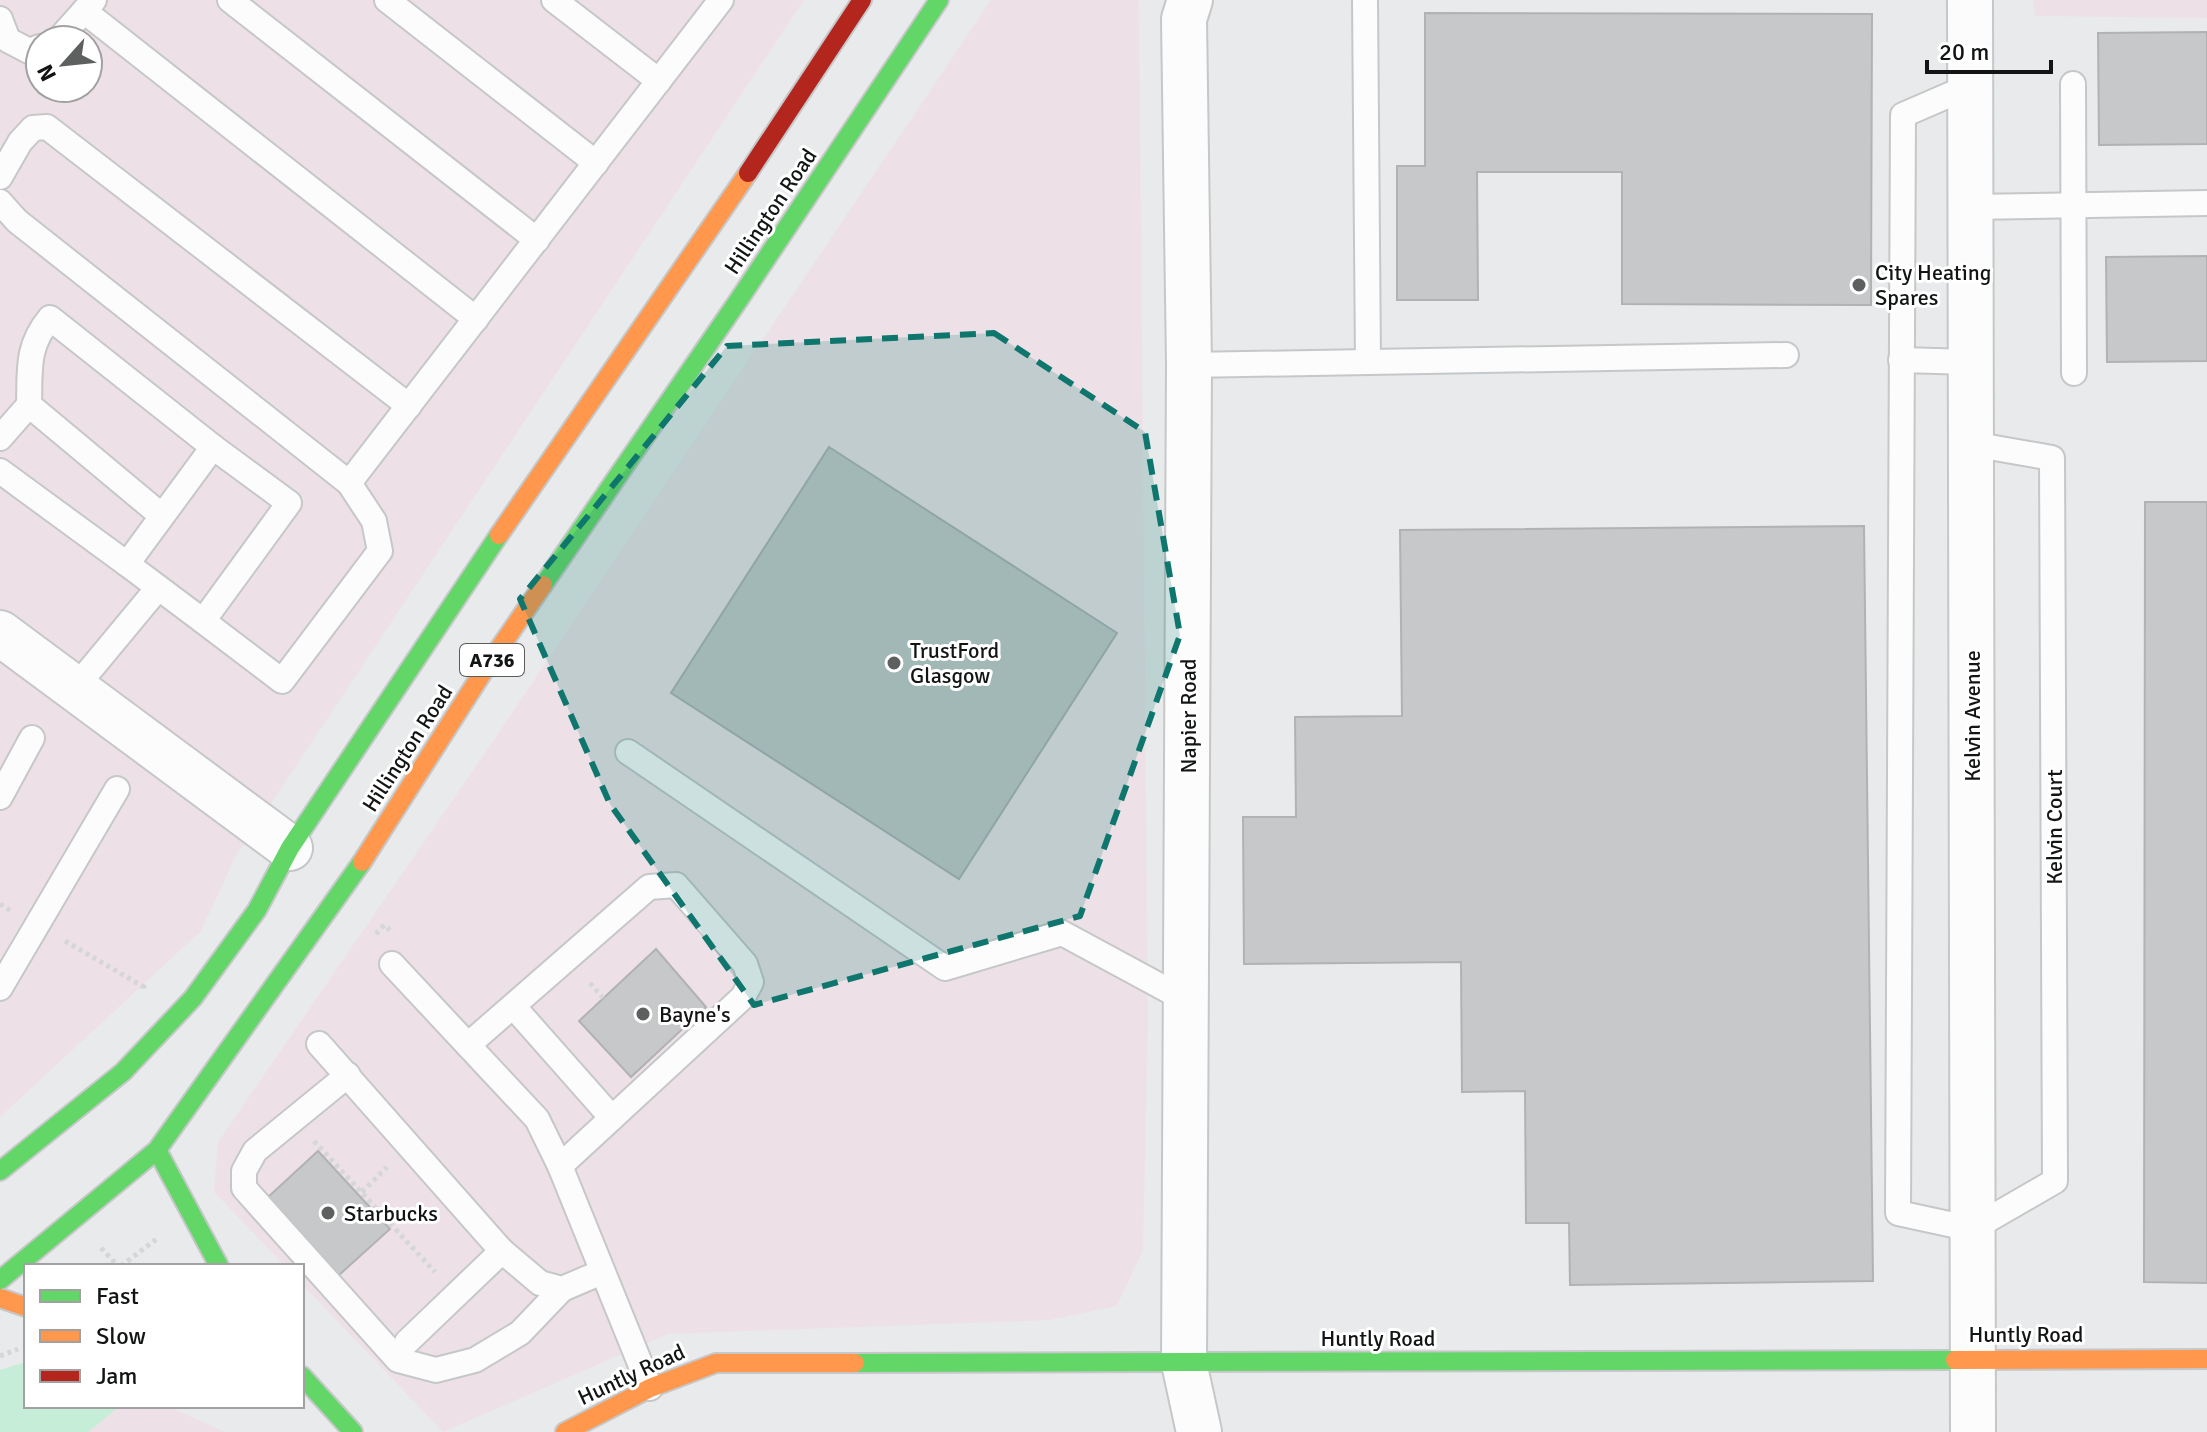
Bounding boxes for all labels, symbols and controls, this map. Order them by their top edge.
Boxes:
north arrow [24,24,104,104]
scale bar [1927,24,2051,74]
text: 20 m [1939,37,1989,67]
text: N [31,60,62,86]
street label: Hillington Road [718,143,822,279]
place label: City Heating Spares [1875,259,1991,311]
marker: City Heating Spares [1850,276,1868,294]
place label: TrustFord Glasgow [910,637,999,689]
road number: A736 [460,644,524,676]
street label: Kelvin Avenue [1959,650,1986,782]
marker: TrustFord Glasgow [885,654,903,672]
street label: Napier Road [1175,659,1202,773]
street label: Hillington Road [356,680,458,817]
street label: Kelvin Court [2041,769,2068,885]
place label: Bayne's [659,1001,731,1028]
marker: Bayne's [634,1005,652,1023]
place label: Starbucks [344,1200,438,1227]
marker: Starbucks [319,1204,337,1222]
legend [24,1264,304,1408]
text: Fast [96,1281,139,1311]
text: Slow [96,1321,146,1351]
street label: Huntly Road [1969,1321,2083,1348]
street label: Huntly Road [1321,1325,1435,1352]
street label: Huntly Road [573,1338,689,1411]
text: Jam [96,1361,137,1391]

